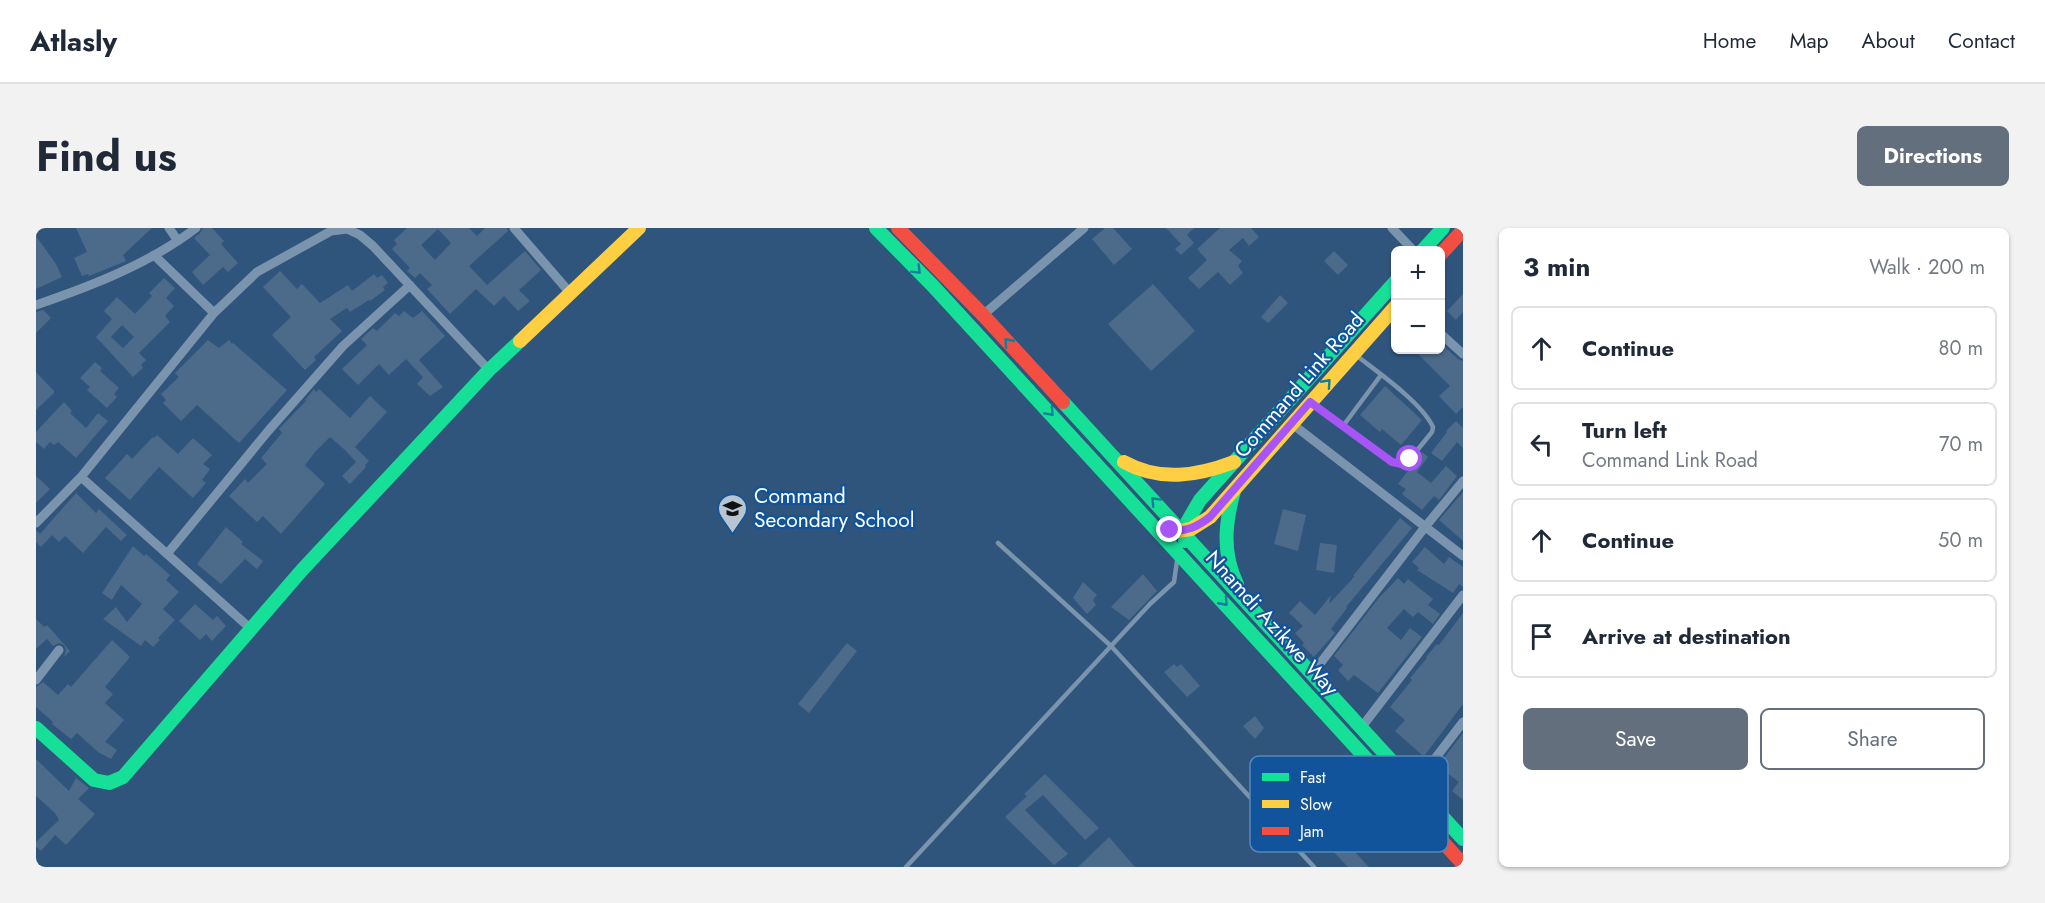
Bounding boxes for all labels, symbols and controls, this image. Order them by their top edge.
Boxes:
text: Atlasly [30,21,117,62]
text: Home [1703,26,1756,56]
text: Map [1789,26,1829,56]
text: About [1862,26,1915,56]
text: Contact [1948,26,2015,56]
text: Find us [36,126,177,187]
button: Directions [1857,126,2009,186]
map controls [1391,246,1445,354]
button: + [1391,246,1445,300]
text: 3 min [1523,248,1590,286]
text: Walk · 200 m [1869,253,1985,282]
one-way arrow [909,262,920,273]
button: − [1391,300,1445,354]
street label: Command Link Road [1227,305,1371,465]
icon: ahead [1525,332,1558,365]
text: Continue [1582,332,1674,364]
text: 80 m [1938,334,1983,363]
one-way arrow [1004,339,1015,349]
one-way arrow [1320,379,1331,390]
one-way arrow [1042,405,1053,416]
text: Turn left [1582,414,1667,446]
icon: left [1525,428,1558,461]
text: 70 m [1939,430,1983,459]
route start [1396,445,1422,471]
text: Command Link Road [1582,446,1758,475]
place label: Command Secondary School [754,481,915,535]
school or university icon: Command Secondary School [717,492,749,534]
one-way arrow [1151,498,1162,508]
route end [1156,516,1182,542]
icon: ahead [1525,524,1558,557]
text: Continue [1582,524,1674,556]
text: 50 m [1938,526,1983,555]
street label: Nnamdi Azikwe Way [1199,544,1346,703]
one-way arrow [1217,595,1228,606]
icon: arrive [1525,620,1558,653]
text: Arrive at destination [1582,620,1791,652]
button: Save [1523,708,1748,770]
button: Share [1760,708,1985,770]
legend [1250,756,1448,852]
text: Fast [1300,766,1326,789]
text: Slow [1300,793,1332,816]
text: Jam [1298,820,1324,843]

